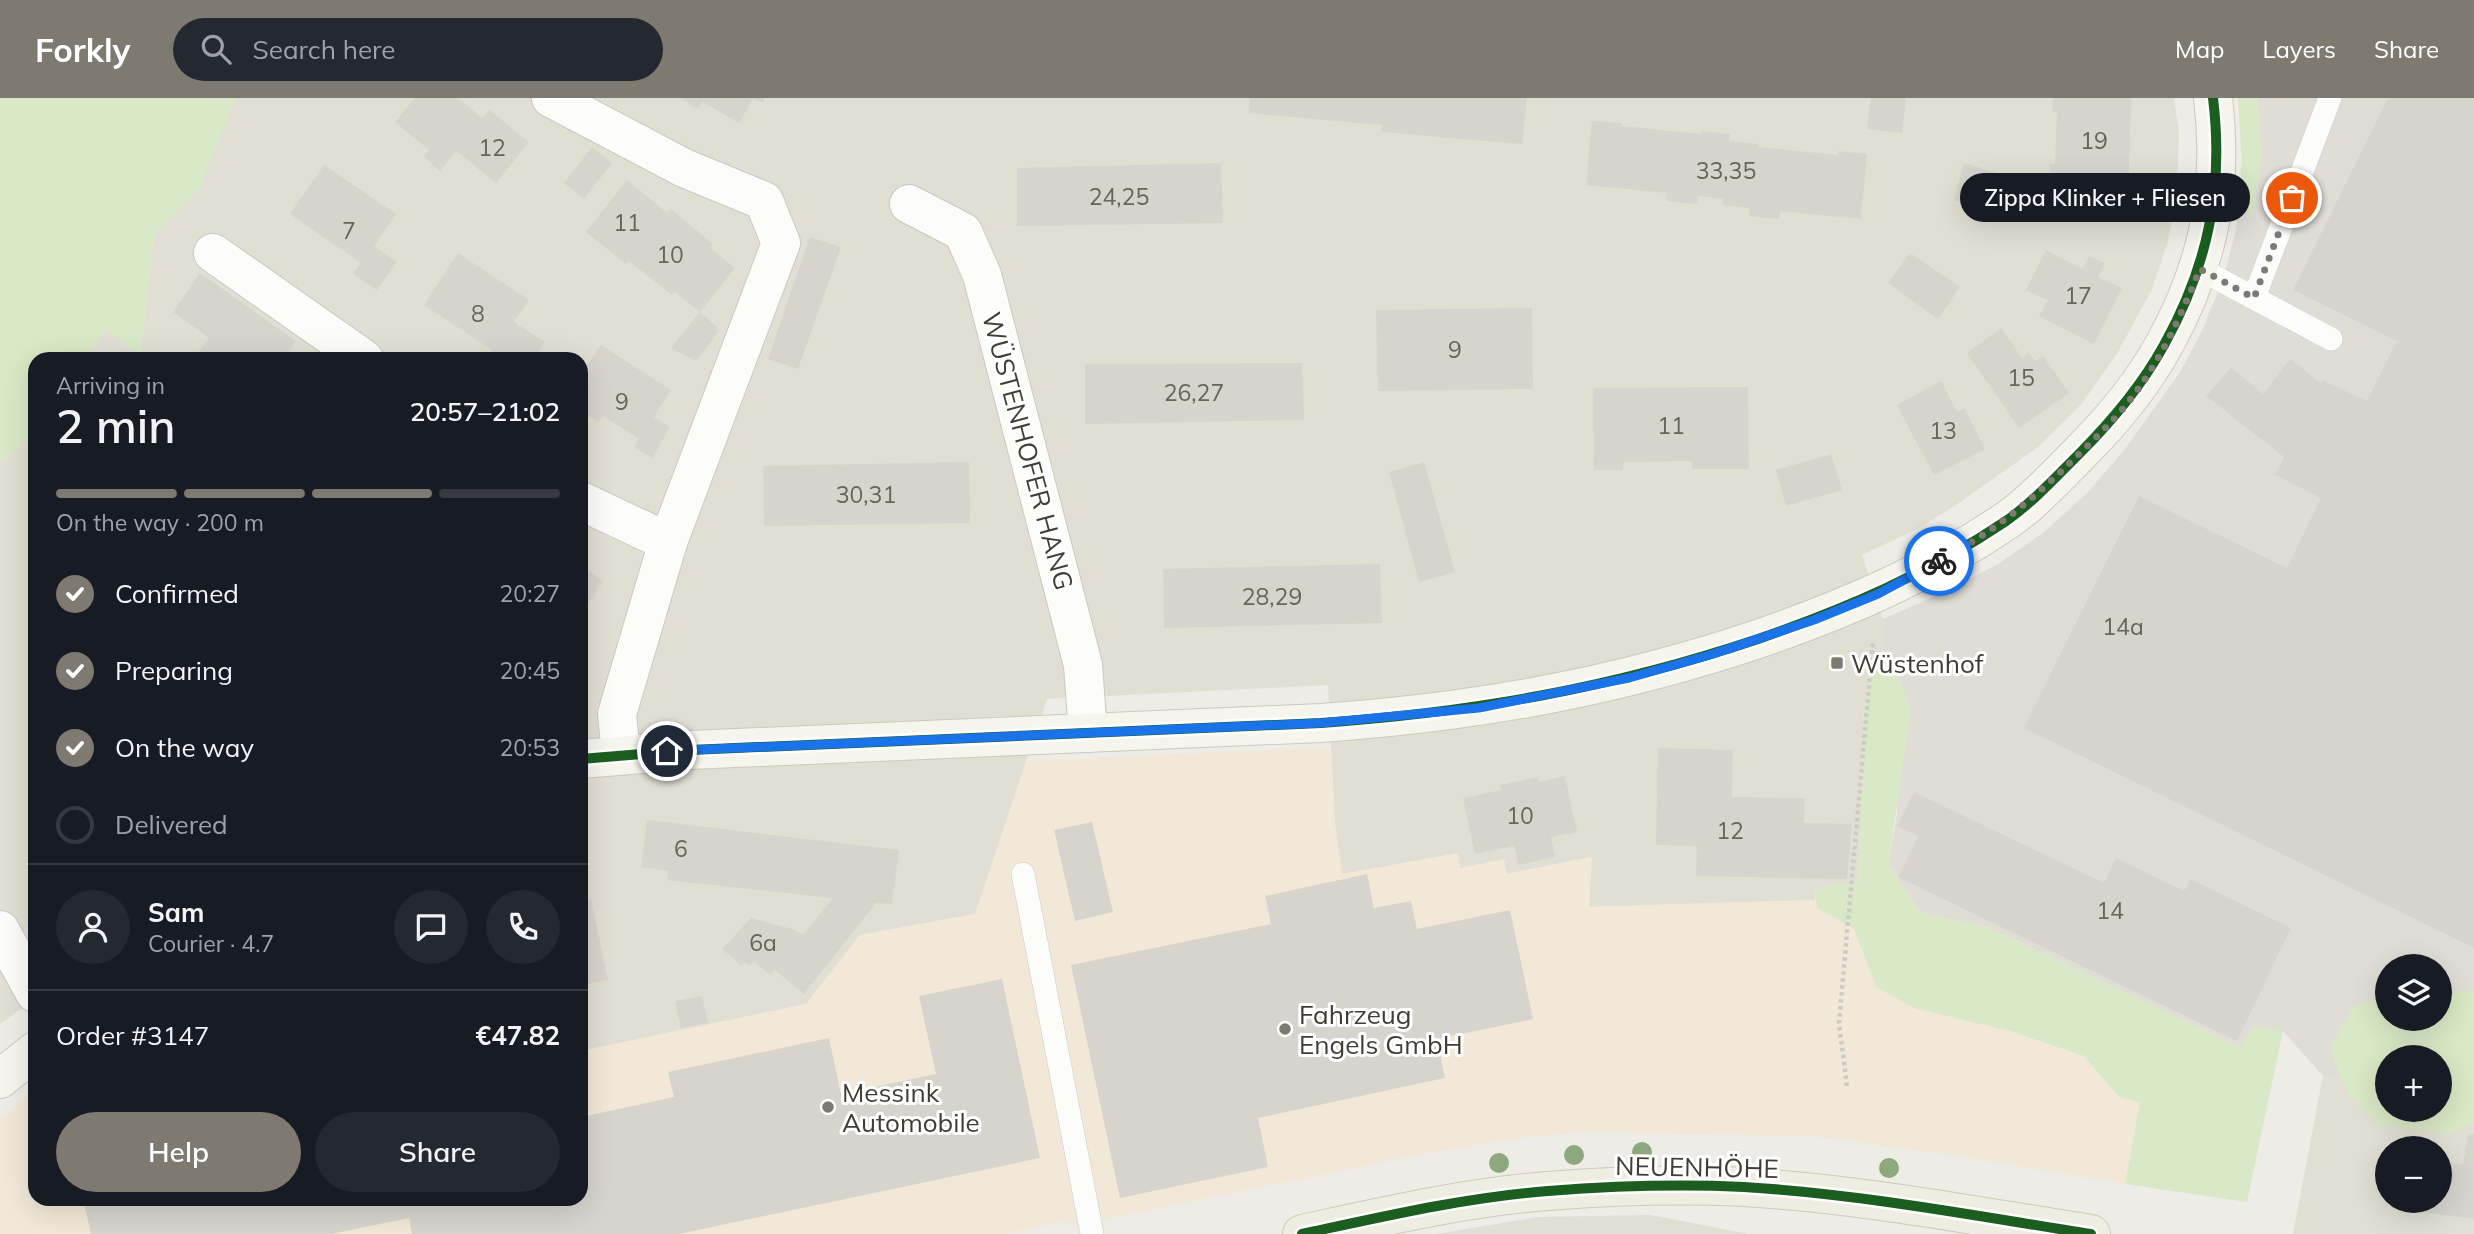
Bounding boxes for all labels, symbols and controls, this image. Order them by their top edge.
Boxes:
search box [173,18,663,81]
text: Forkly [35,29,131,70]
icon: search [197,30,235,68]
text: Search here [253,33,395,66]
text: Map [2175,34,2224,64]
text: Layers [2262,34,2336,64]
text: Share [2374,34,2439,64]
house number: 19 [2080,126,2108,155]
house number: 12 [478,133,506,162]
house number: 33,35 [1696,156,1756,185]
pin [2262,168,2322,228]
callout: Zippa Klinker + Fliesen [1960,174,2250,222]
icon: bag [2273,179,2311,217]
house number: 24,25 [1089,182,1149,211]
text: Zippa Klinker + Fliesen [1984,183,2226,212]
house number: 11 [613,208,641,237]
house number: 7 [342,216,356,245]
house number: 10 [656,240,684,269]
house number: 17 [2064,281,2092,310]
house number: 8 [471,299,485,328]
street label: WÜSTENHOFER HANG [975,308,1081,594]
house number: 9 [1448,335,1462,364]
house number: 15 [2007,363,2035,392]
text: Arriving in [56,371,165,400]
house number: 26,27 [1164,378,1224,407]
house number: 9 [615,387,629,416]
text: 20:57–21:02 [410,395,560,428]
text: 2 min [56,397,175,455]
house number: 11 [1657,411,1685,440]
house number: 13 [1929,416,1957,445]
house number: 30,31 [836,480,896,509]
text: On the way · 200 m [56,508,264,537]
courier [1904,526,1974,596]
icon: bike [1920,542,1958,580]
icon: check [56,575,94,613]
text: Confirmed [115,577,239,610]
text: 20:27 [500,579,560,608]
house number: 28,29 [1242,582,1302,611]
house number: 14a [2102,612,2144,641]
place label: Wüstenhof [1851,647,1985,680]
icon: check [56,652,94,690]
text: Preparing [115,654,233,687]
marker: Wüstenhof [1829,655,1845,671]
text: 20:45 [500,656,560,685]
pin [637,721,697,781]
icon: check [56,729,94,767]
text: On the way [115,731,254,764]
icon: home [648,732,686,770]
text: 20:53 [500,733,560,762]
house number: 10 [1506,801,1534,830]
text: Delivered [115,808,228,841]
house number: 12 [1716,816,1744,845]
house number: 6 [674,834,688,863]
button: person [56,890,130,964]
button: chat [394,890,468,964]
button: phone [486,890,560,964]
text: Sam [148,896,204,929]
house number: 14 [2096,896,2124,925]
house number: 6a [749,928,777,957]
text: Courier · 4.7 [148,929,274,958]
map controls [2375,954,2452,1213]
button: layers [2375,954,2452,1031]
place label: Fahrzeug Engels GmbH [1299,998,1463,1061]
text: Order #3147 [56,1019,209,1052]
text: €47.82 [476,1019,560,1052]
marker: Fahrzeug Engels GmbH [1277,1021,1293,1037]
button: + [2375,1045,2452,1122]
place label: Messink Automobile [842,1076,980,1139]
marker: Messink Automobile [820,1099,836,1115]
button: Help [56,1112,301,1192]
button: Share [315,1112,560,1192]
button: − [2375,1136,2452,1213]
street label: NEUENHÖHE [1615,1149,1779,1185]

